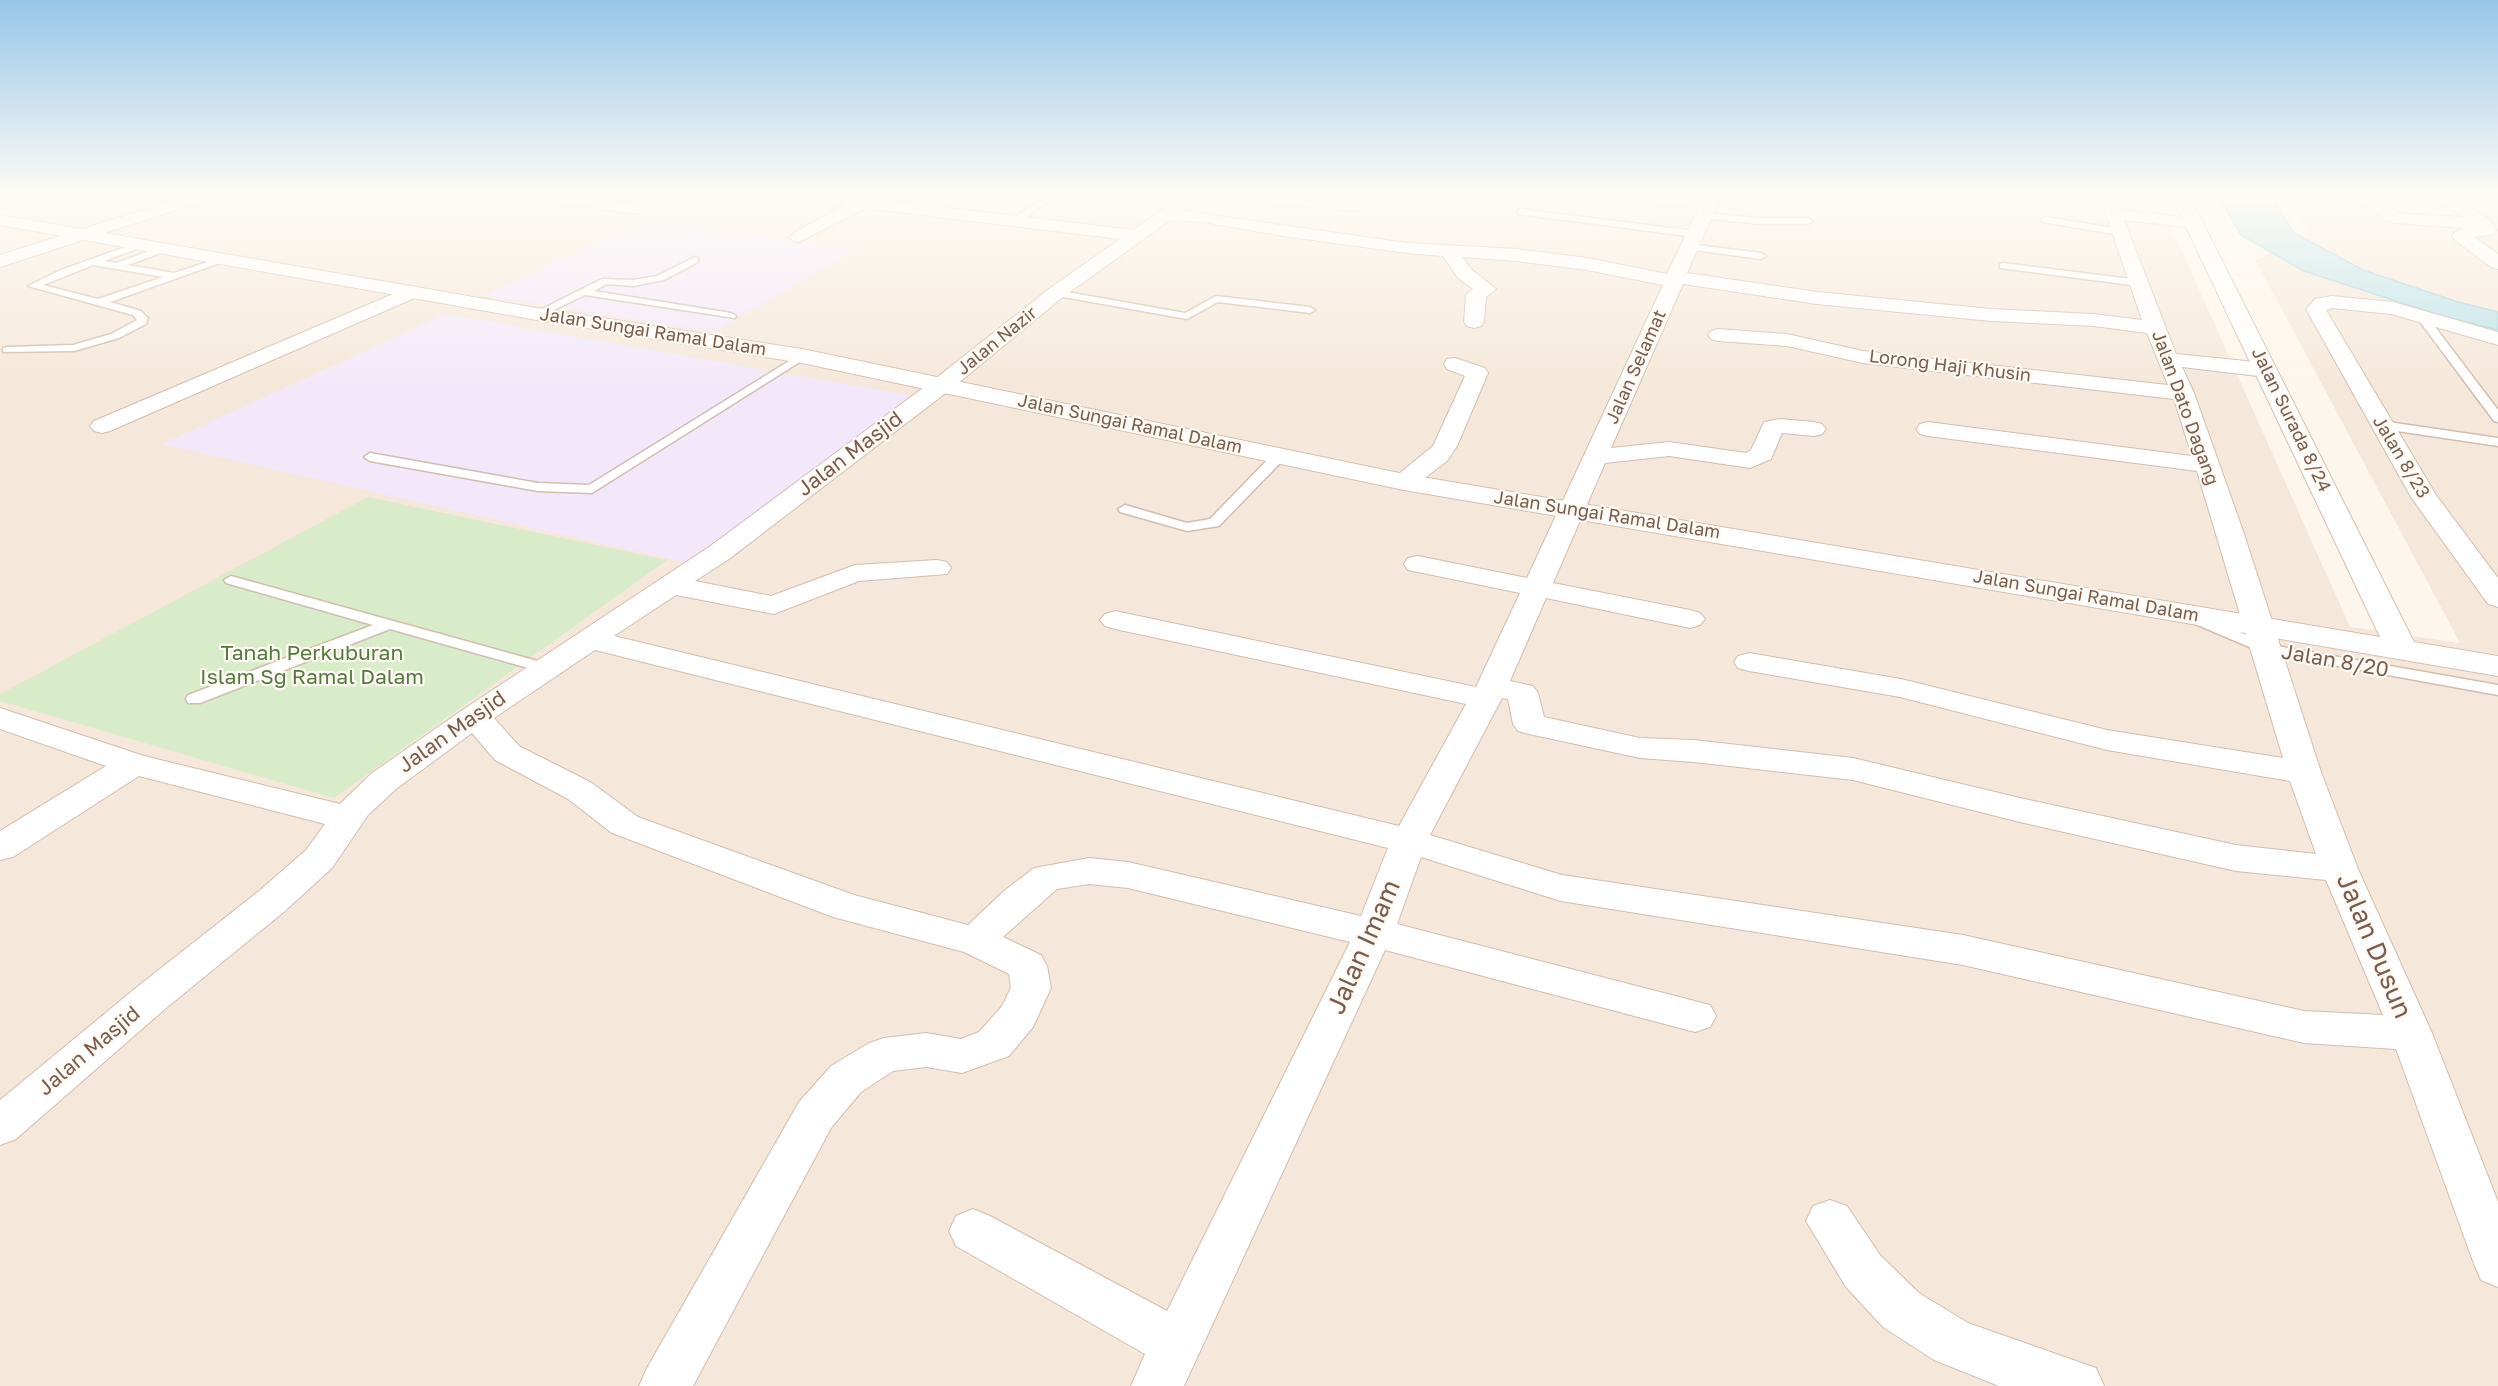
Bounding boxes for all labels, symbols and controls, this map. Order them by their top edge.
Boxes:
street label: Jalan Nazir [953,302,1041,380]
street label: Jalan Sungai Ramal Dalam [538,303,768,361]
street label: Jalan Selamat [1601,307,1671,427]
street label: Jalan Dato Dagang [2147,328,2223,488]
street label: Jalan Surada 8/24 [2247,344,2335,496]
street label: Lorong Haji Khusin [1868,345,2032,387]
street label: Jalan Sungai Ramal Dalam [1016,390,1244,458]
street label: Jalan Masjid [792,406,908,502]
street label: Jalan 8/23 [2368,412,2434,502]
street label: Jalan Sungai Ramal Dalam [1492,486,1722,544]
street label: Jalan Sungai Ramal Dalam [1971,565,2201,627]
street label: Jalan 8/20 [2279,639,2391,683]
park label: Tanah Perkuburan Islam Sg Ramal Dalam [200,640,424,690]
street label: Jalan Masjid [393,686,511,778]
street label: Jalan Dusun [2330,869,2418,1023]
street label: Jalan Imam [1321,875,1407,1019]
street label: Jalan Masjid [33,1001,145,1101]

